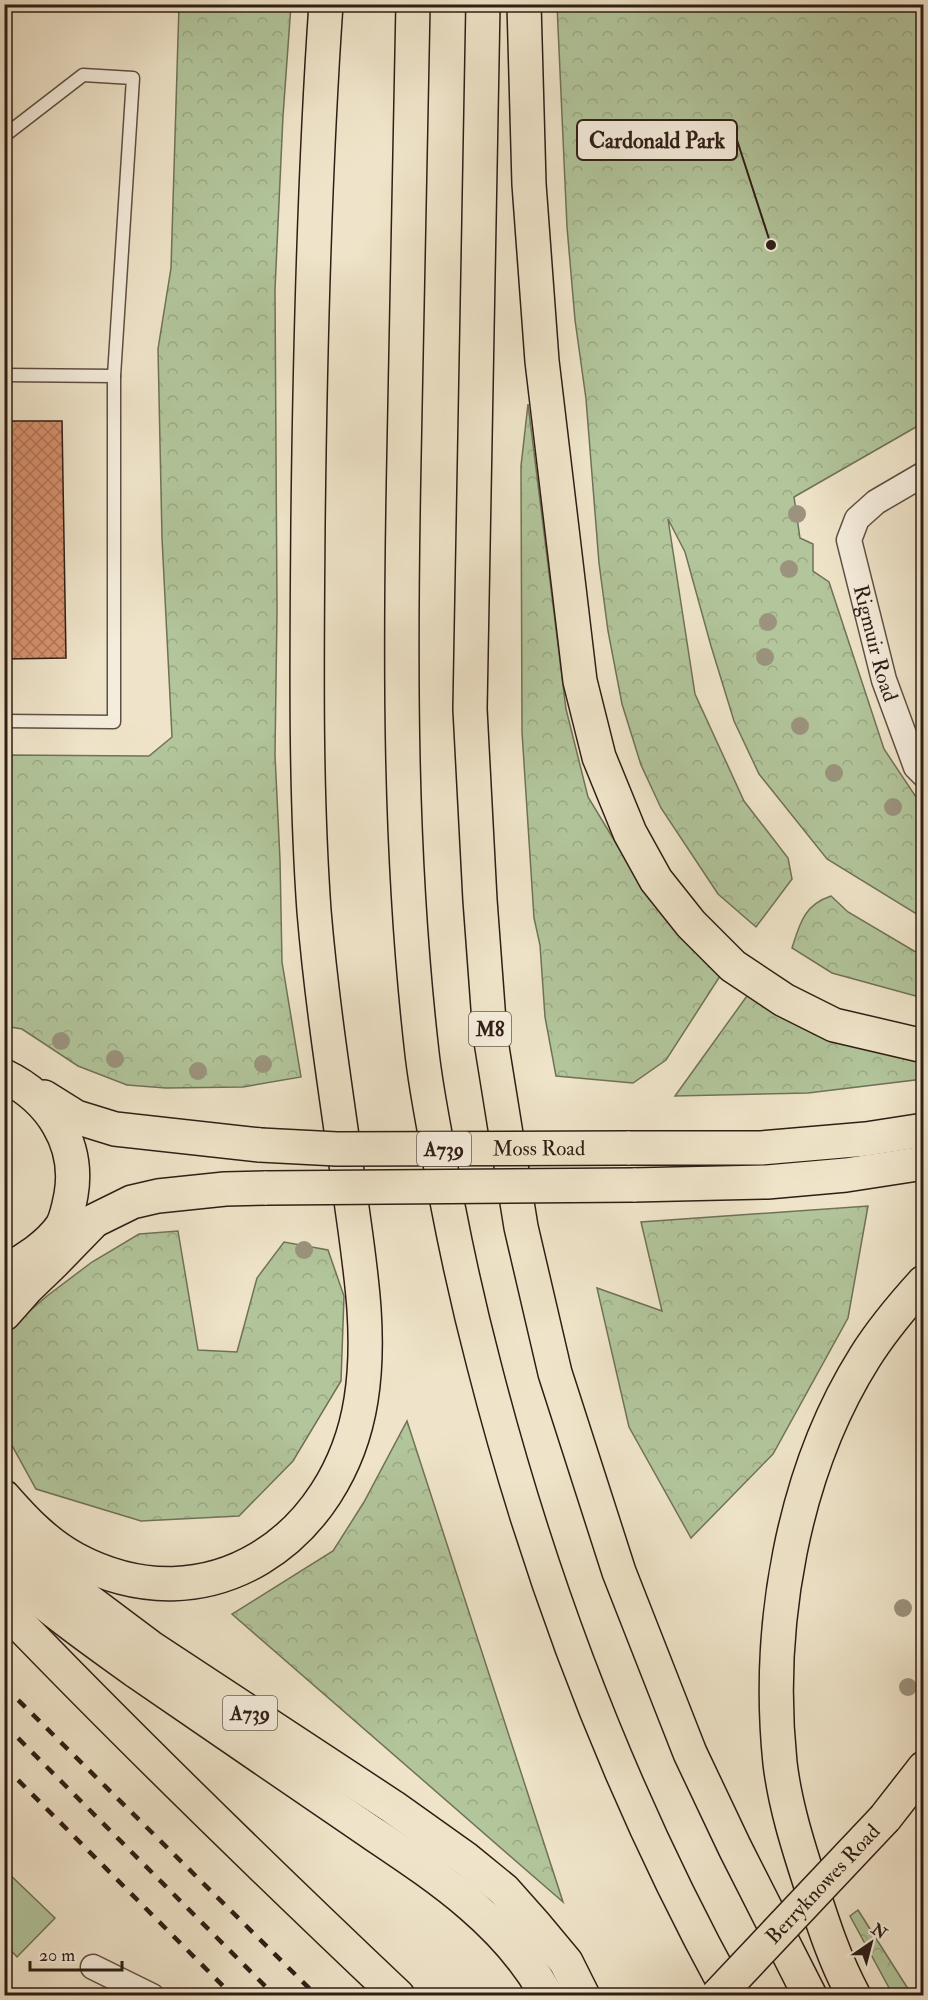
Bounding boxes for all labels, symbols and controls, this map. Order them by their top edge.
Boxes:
callout: Cardonald Park [577,120,737,160]
text: Cardonald Park [589,127,725,155]
street label: Rigmuir Road [847,582,904,706]
road number: M8 [469,1012,511,1046]
road number: A739 [417,1132,471,1166]
street label: Moss Road [492,1135,586,1162]
road number: A739 [223,1696,277,1730]
street label: Berryknowes Road [760,1818,887,1950]
north arrow [841,1913,901,1973]
text: N [867,1919,891,1944]
scale bar [30,1934,122,1972]
text: 20 m [39,1944,75,1967]

